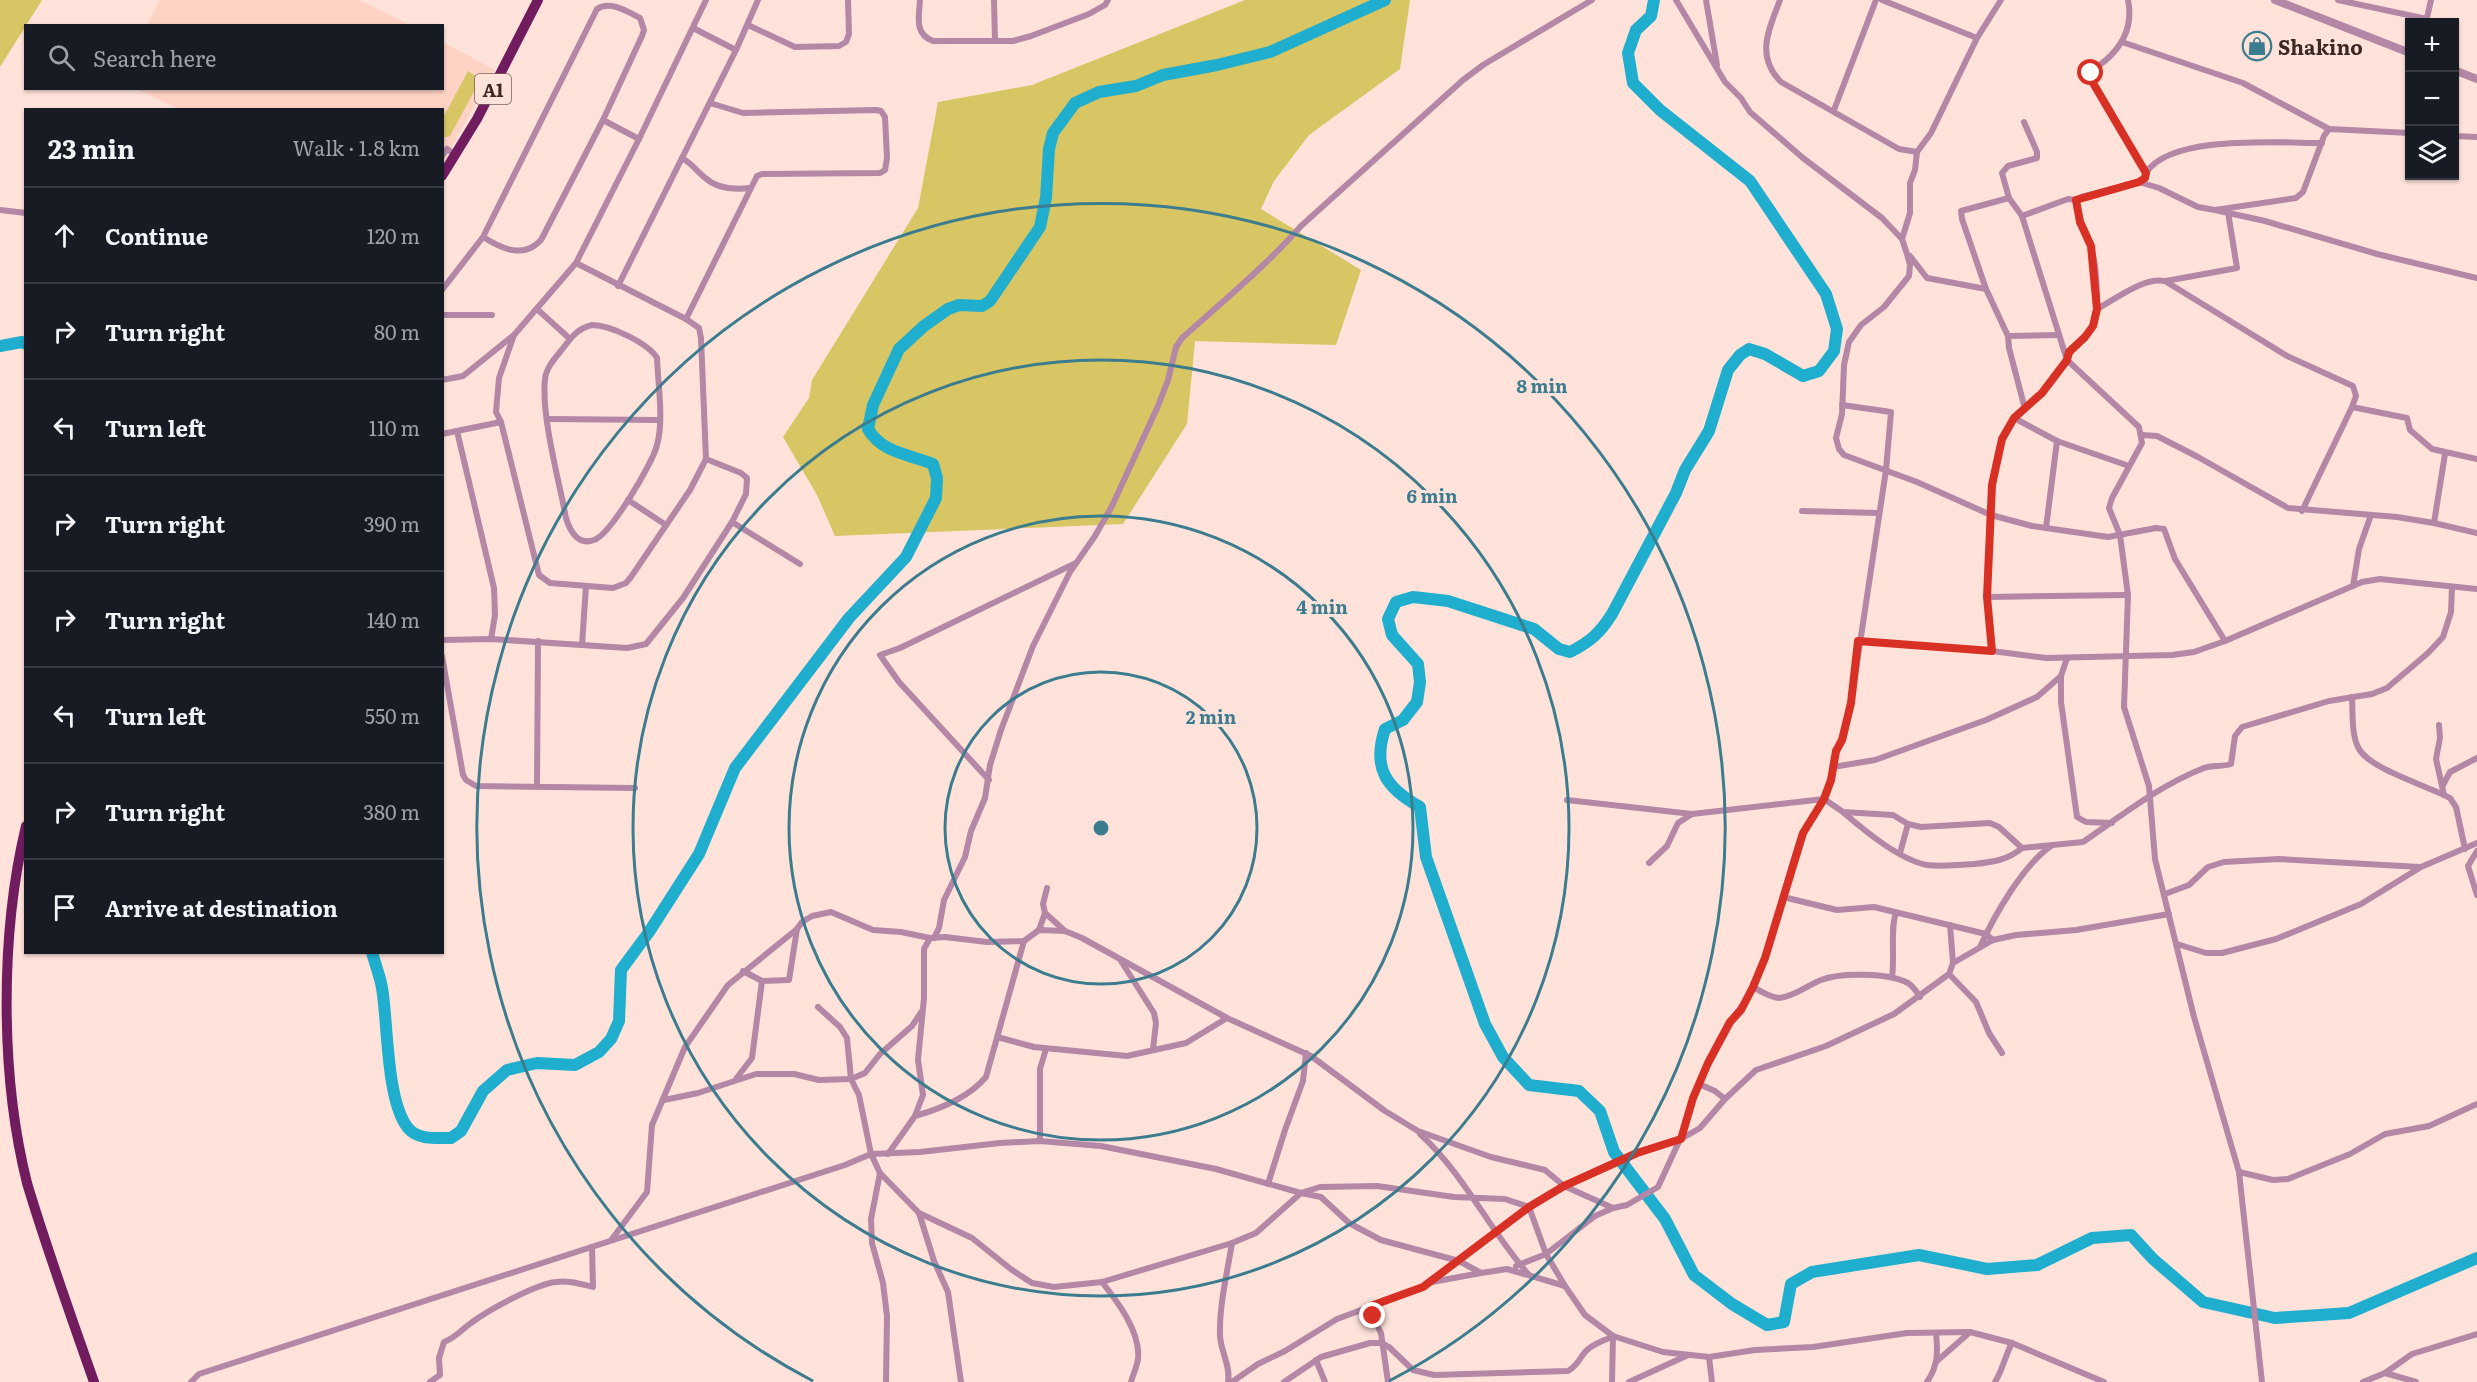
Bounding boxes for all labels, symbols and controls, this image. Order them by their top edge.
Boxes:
map controls [2405,18,2459,180]
button: + [2405,18,2459,72]
search box [24,24,444,90]
shop icon: Shakino [2241,30,2273,62]
place label: Shakino [2278,31,2363,61]
icon: search [45,41,78,74]
text: Search here [93,41,216,74]
route start [2077,59,2103,85]
button: − [2405,72,2459,126]
road number: A1 [475,74,511,104]
button: layers [2405,126,2459,180]
text: 23 min [48,128,135,167]
text: Walk · 1.8 km [293,132,420,162]
icon: ahead [48,219,81,252]
text: Continue [105,219,208,252]
text: 120 m [367,220,420,250]
icon: right [48,315,81,348]
text: Turn right [105,315,225,348]
text: 80 m [374,316,420,346]
text: 8 min [1516,372,1568,399]
icon: left [48,411,81,444]
text: Turn left [105,411,206,444]
text: 110 m [369,412,420,442]
text: 6 min [1406,482,1458,509]
icon: right [48,507,81,540]
text: Turn right [105,507,225,540]
text: 390 m [364,508,420,538]
text: 4 min [1296,593,1348,620]
icon: right [48,603,81,636]
text: Turn right [105,603,225,636]
text: 140 m [367,604,420,634]
icon: left [48,699,81,732]
text: Turn left [105,699,206,732]
text: 550 m [365,700,420,730]
text: 2 min [1186,703,1237,730]
icon: right [48,795,81,828]
text: Turn right [105,795,225,828]
text: 380 m [363,796,420,826]
centre of rings [1091,818,1111,838]
icon: arrive [48,891,81,924]
text: Arrive at destination [105,891,338,924]
route end [1359,1302,1385,1328]

